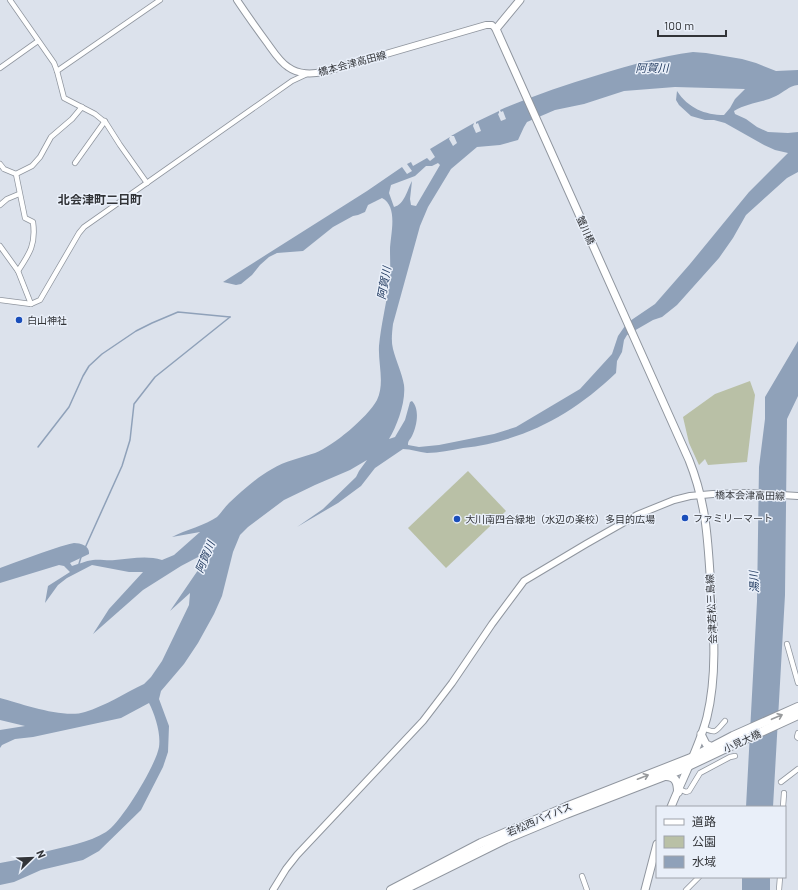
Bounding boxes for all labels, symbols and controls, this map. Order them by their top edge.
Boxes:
scale bar [658,12,726,38]
text: 100 m [664,18,694,32]
street label: 橋本会津高田線 [317,48,387,78]
water label: 阿賀川 [636,61,669,74]
district label: 北会津町二日町 [58,192,142,206]
street label: 蟹川橋 [574,214,598,246]
water label: 阿賀川 [374,265,393,300]
place label: 白山神社 [27,314,67,326]
marker: 白山神社 [14,315,24,325]
street label: 橋本会津高田線 [715,488,785,502]
place label: ファミリーマート [693,512,773,524]
place label: 大川南四合緑地（水辺の楽校）多目的広場 [465,513,655,525]
marker: ファミリーマート [680,513,690,523]
marker: 大川南四合緑地（水辺の楽校）多目的広場 [452,514,462,524]
water label: 阿賀川 [192,538,217,575]
water label: 湯川 [746,570,761,593]
street label: 会津若松三島線 [703,574,719,644]
one-way arrow [770,713,782,720]
street label: 小見大橋 [721,727,763,755]
one-way arrow [637,773,649,781]
street label: 若松西バイパス [505,800,573,838]
legend [656,806,786,878]
text: 道路 [692,814,716,828]
text: 公園 [692,834,716,848]
north arrow [12,838,52,878]
text: N [34,848,49,860]
text: 水域 [692,854,716,868]

